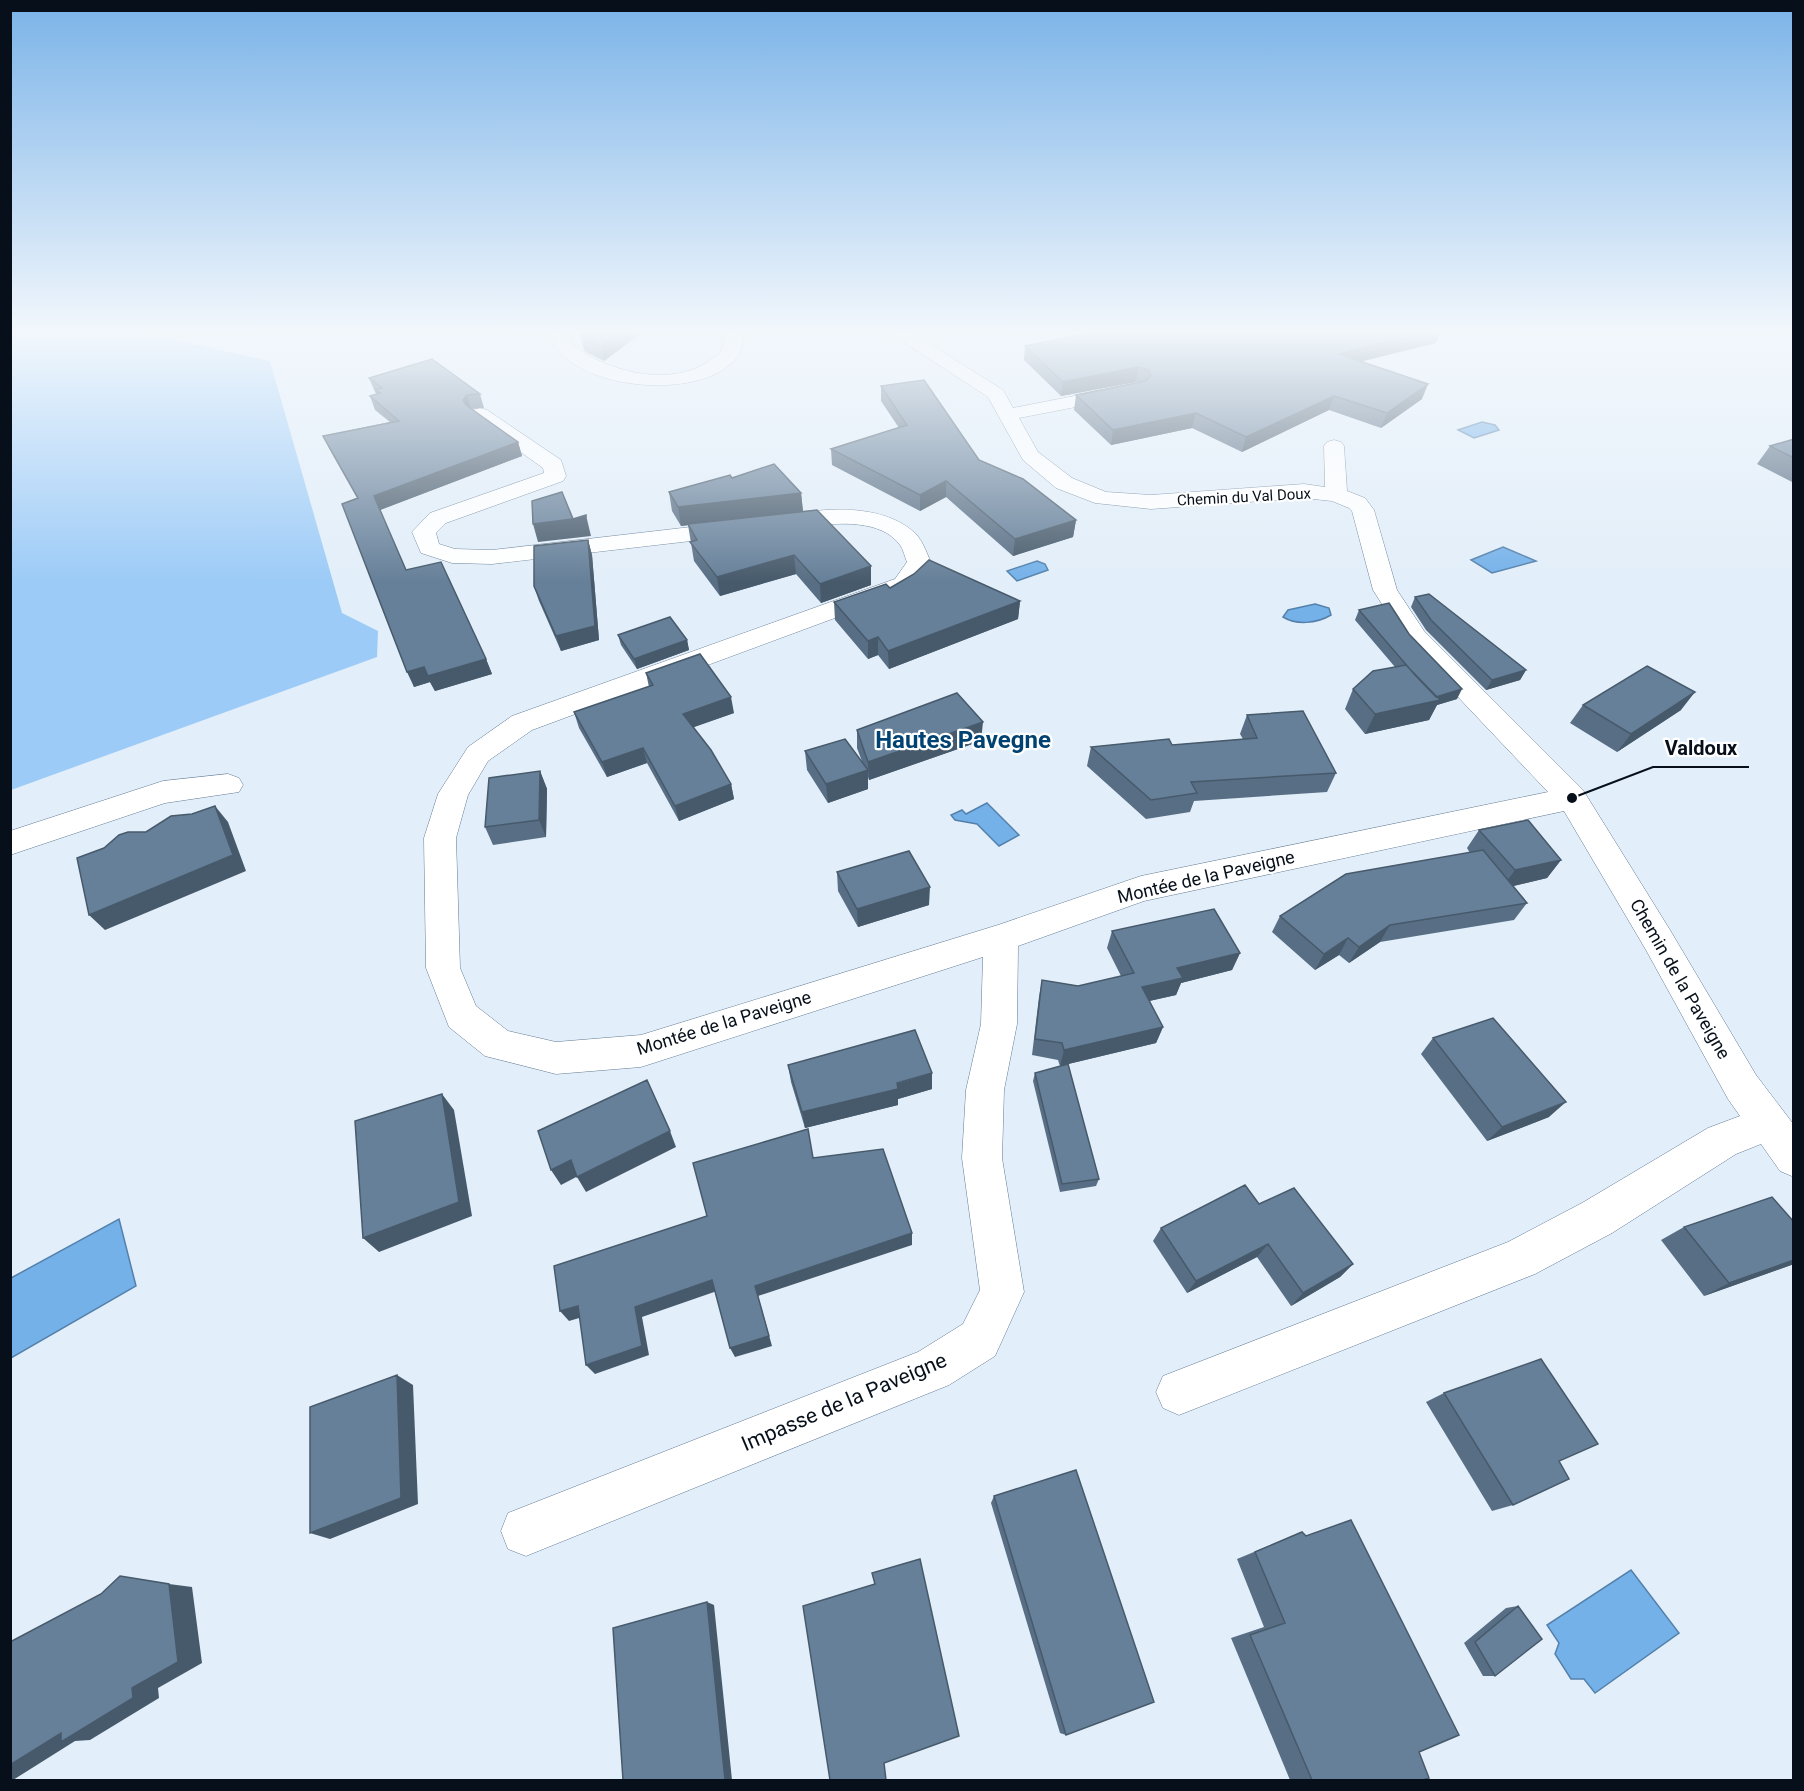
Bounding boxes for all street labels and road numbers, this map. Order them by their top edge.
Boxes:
street label: Chemin du Val Doux [1177,484,1312,509]
street label: Montée de la Paveigne [1115,846,1297,907]
street label: Chemin de la Paveigne [1626,895,1735,1063]
street label: Montée de la Paveigne [634,986,814,1059]
street label: Impasse de la Paveigne [738,1348,950,1456]

